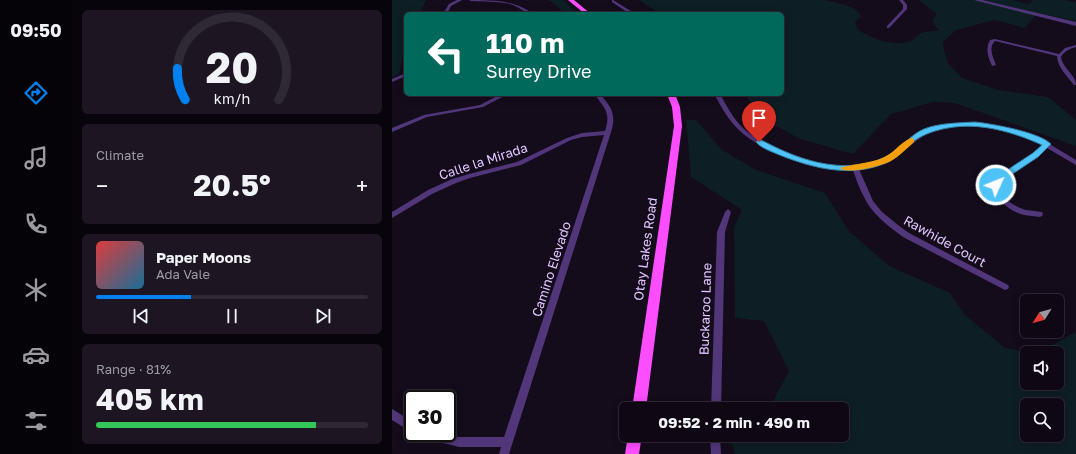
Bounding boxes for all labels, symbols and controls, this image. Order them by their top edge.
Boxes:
text: 09:50 [10,19,62,41]
text: 110 m [486,26,565,59]
icon: left [420,28,472,80]
text: 20 [206,42,258,92]
text: Surrey Drive [486,60,592,82]
icon: directions [22,79,50,107]
text: km/h [214,90,250,107]
pin [742,101,776,142]
icon: arrive [748,107,770,129]
street label: Calle la Mirada [437,139,529,183]
icon: music [22,144,50,172]
text: Climate [96,147,144,163]
position arrow [975,164,1017,206]
text: 20.5° [193,167,271,203]
text: − [96,172,108,199]
text: + [356,172,368,199]
street label: Otay Lakes Road [630,196,660,302]
icon: phone [22,210,50,238]
street label: Rawhide Court [901,212,989,270]
street label: Camino Elevado [528,219,574,319]
text: Paper Moons [156,248,251,266]
street label: Buckaroo Lane [695,263,715,355]
text: Ada Vale [156,266,210,282]
icon: climate [22,276,50,304]
north arrow [1020,294,1064,338]
map controls [1020,294,1064,442]
icon: previous [130,305,152,327]
icon: pause [221,305,243,327]
icon: next [312,305,334,327]
icon: car [22,341,50,369]
button: sound [1020,346,1064,390]
text: Range · 81% [96,361,171,377]
text: 405 km [96,381,204,417]
speed limit sign: 30 [404,390,456,442]
button: search [1020,398,1064,442]
icon: filters [22,407,50,435]
text: 09:52 · 2 min · 490 m [658,413,810,431]

